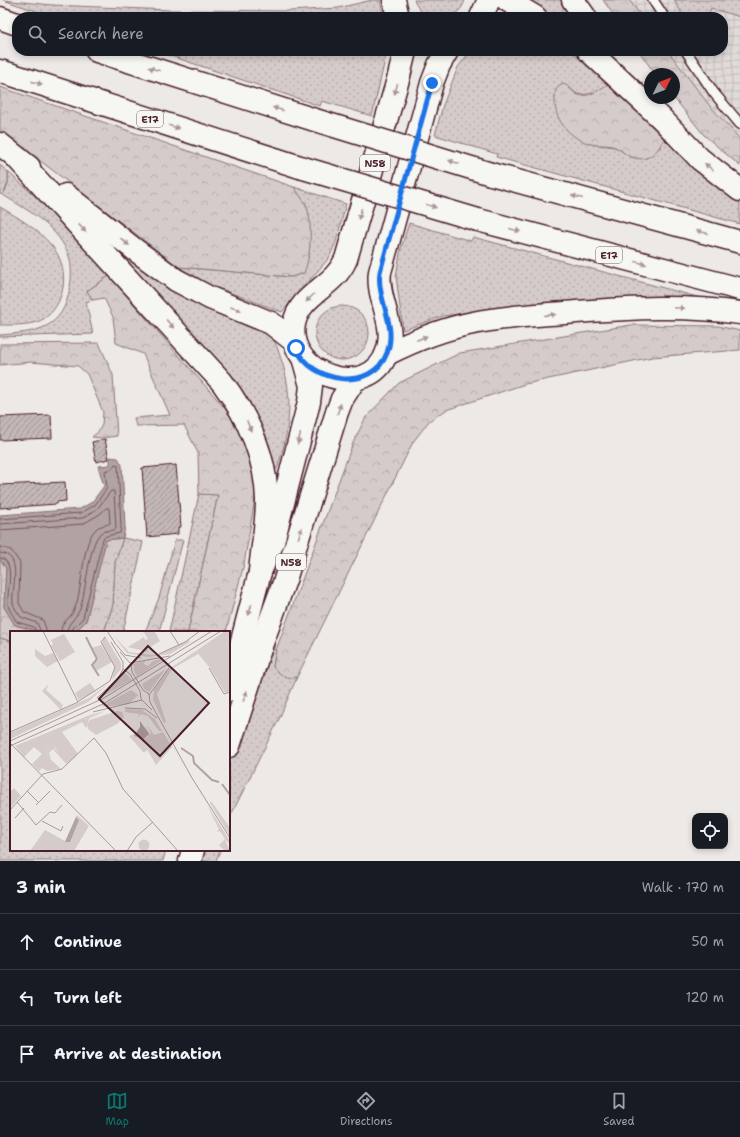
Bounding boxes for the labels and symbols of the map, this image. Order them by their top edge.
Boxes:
one-way arrow [148,66,160,72]
north arrow [644,68,680,104]
route end [423,74,441,92]
one-way arrow [31,80,43,86]
one-way arrow [393,83,399,95]
one-way arrow [272,106,284,112]
road number: E17 [137,111,163,127]
one-way arrow [168,124,180,130]
road number: N58 [360,155,390,171]
one-way arrow [448,159,460,165]
one-way arrow [703,162,714,171]
one-way arrow [571,194,583,200]
one-way arrow [426,203,438,209]
one-way arrow [357,208,363,220]
one-way arrow [77,223,86,233]
one-way arrow [510,227,522,233]
one-way arrow [696,228,709,234]
one-way arrow [120,238,131,247]
road number: E17 [596,247,622,263]
one-way arrow [635,260,647,266]
one-way arrow [305,293,315,303]
one-way arrow [673,304,685,311]
one-way arrow [230,306,242,312]
one-way arrow [544,311,556,318]
one-way arrow [165,319,174,329]
one-way arrow [417,334,429,340]
route start [287,339,305,357]
one-way arrow [336,402,342,414]
one-way arrow [246,420,252,431]
one-way arrow [296,433,302,445]
one-way arrow [297,526,303,538]
road number: N58 [276,554,306,570]
one-way arrow [247,604,253,616]
inset map [10,631,230,851]
one-way arrow [242,689,248,701]

